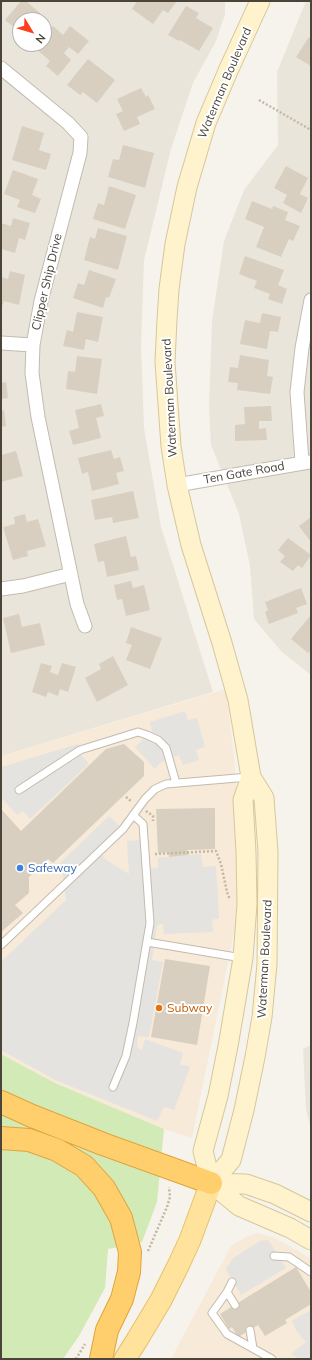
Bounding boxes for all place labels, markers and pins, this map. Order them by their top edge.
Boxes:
place label: Safeway [28,861,77,875]
marker: Safeway [15,863,25,873]
place label: Subway [167,1001,212,1015]
marker: Subway [154,1003,164,1013]

